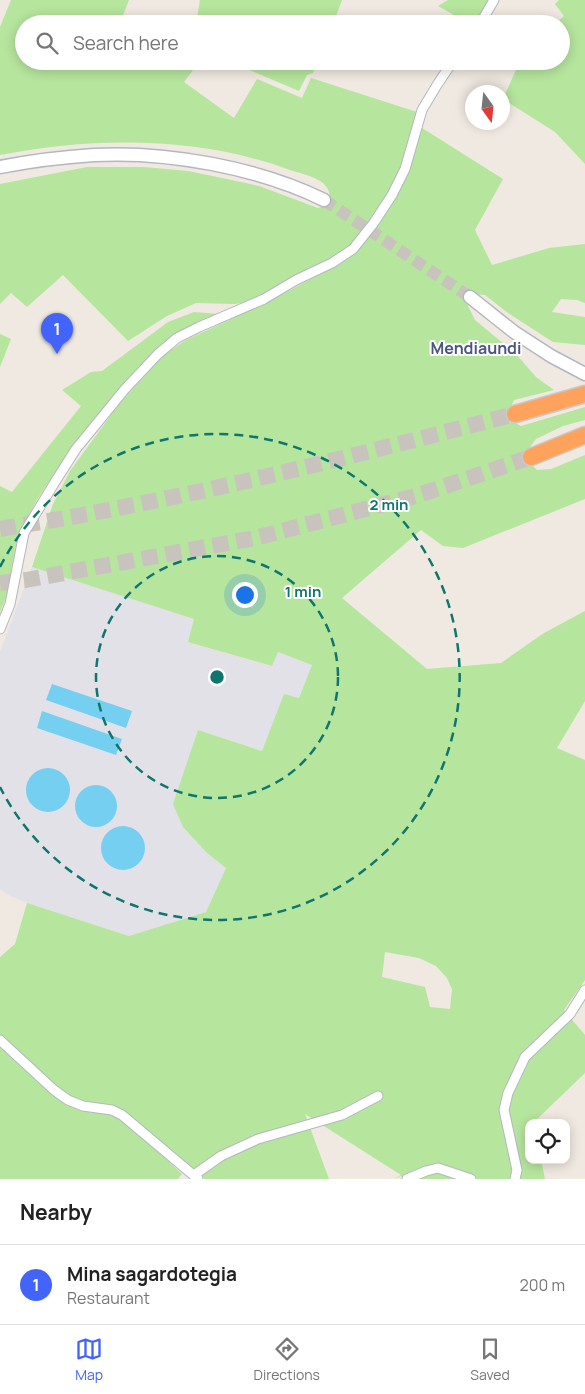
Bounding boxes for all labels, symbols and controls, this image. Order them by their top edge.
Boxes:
search box [15,15,570,70]
icon: search [33,29,61,57]
text: Search here [73,30,179,56]
north arrow [465,85,510,130]
pin: 1 [41,313,73,354]
district label: Mendiaundi [431,337,521,359]
text: 2 min [369,494,409,515]
text: 1 min [285,581,321,602]
your location [232,582,258,608]
centre of rings [208,668,226,686]
map controls [525,1119,570,1164]
button: locate [525,1119,570,1164]
text: Nearby [20,1198,92,1226]
text: Mina sagardotegia [67,1261,237,1287]
text: 1 [32,1274,40,1296]
text: 200 m [520,1274,565,1296]
text: Restaurant [67,1287,150,1309]
tab: Map [75,1335,103,1384]
tab: Directions [254,1335,320,1384]
tab: Saved [470,1335,510,1384]

